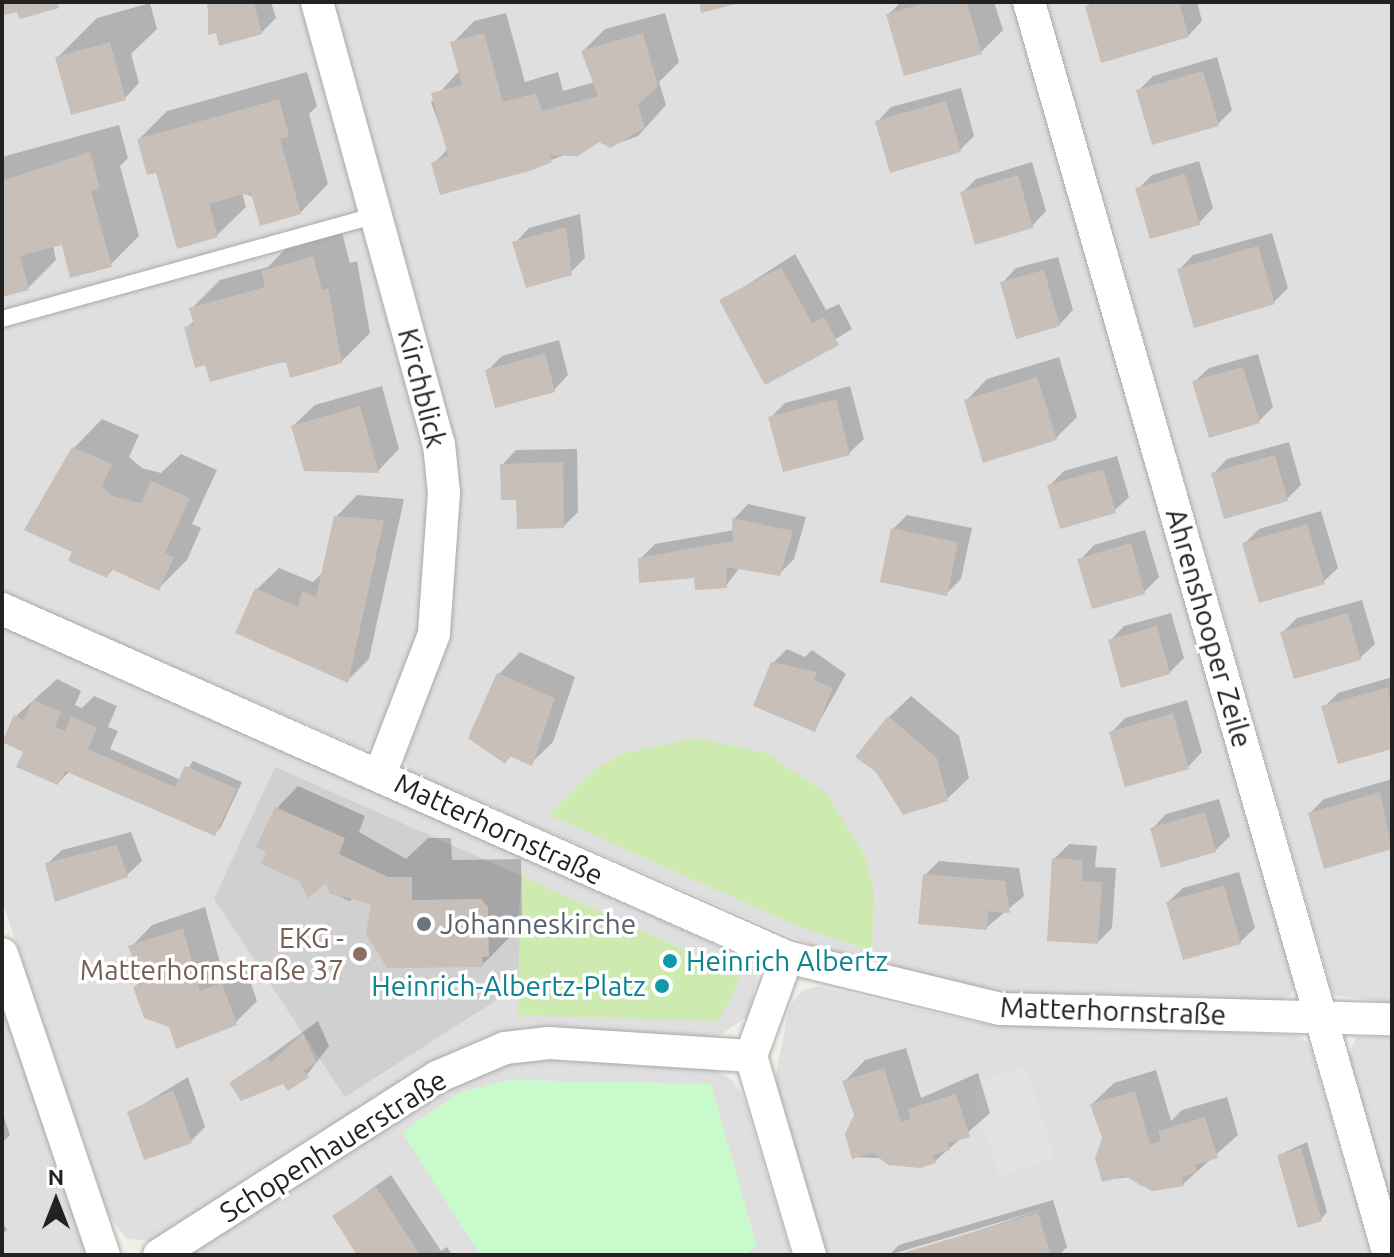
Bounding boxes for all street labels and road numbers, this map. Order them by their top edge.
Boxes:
street label: Kirchblick [391,325,453,451]
street label: Ahrenshooper Zeile [1159,505,1259,751]
street label: Matterhornstraße [389,766,609,892]
street label: Matterhornstraße [999,990,1227,1032]
street label: Schopenhauerstraße [214,1063,452,1229]

